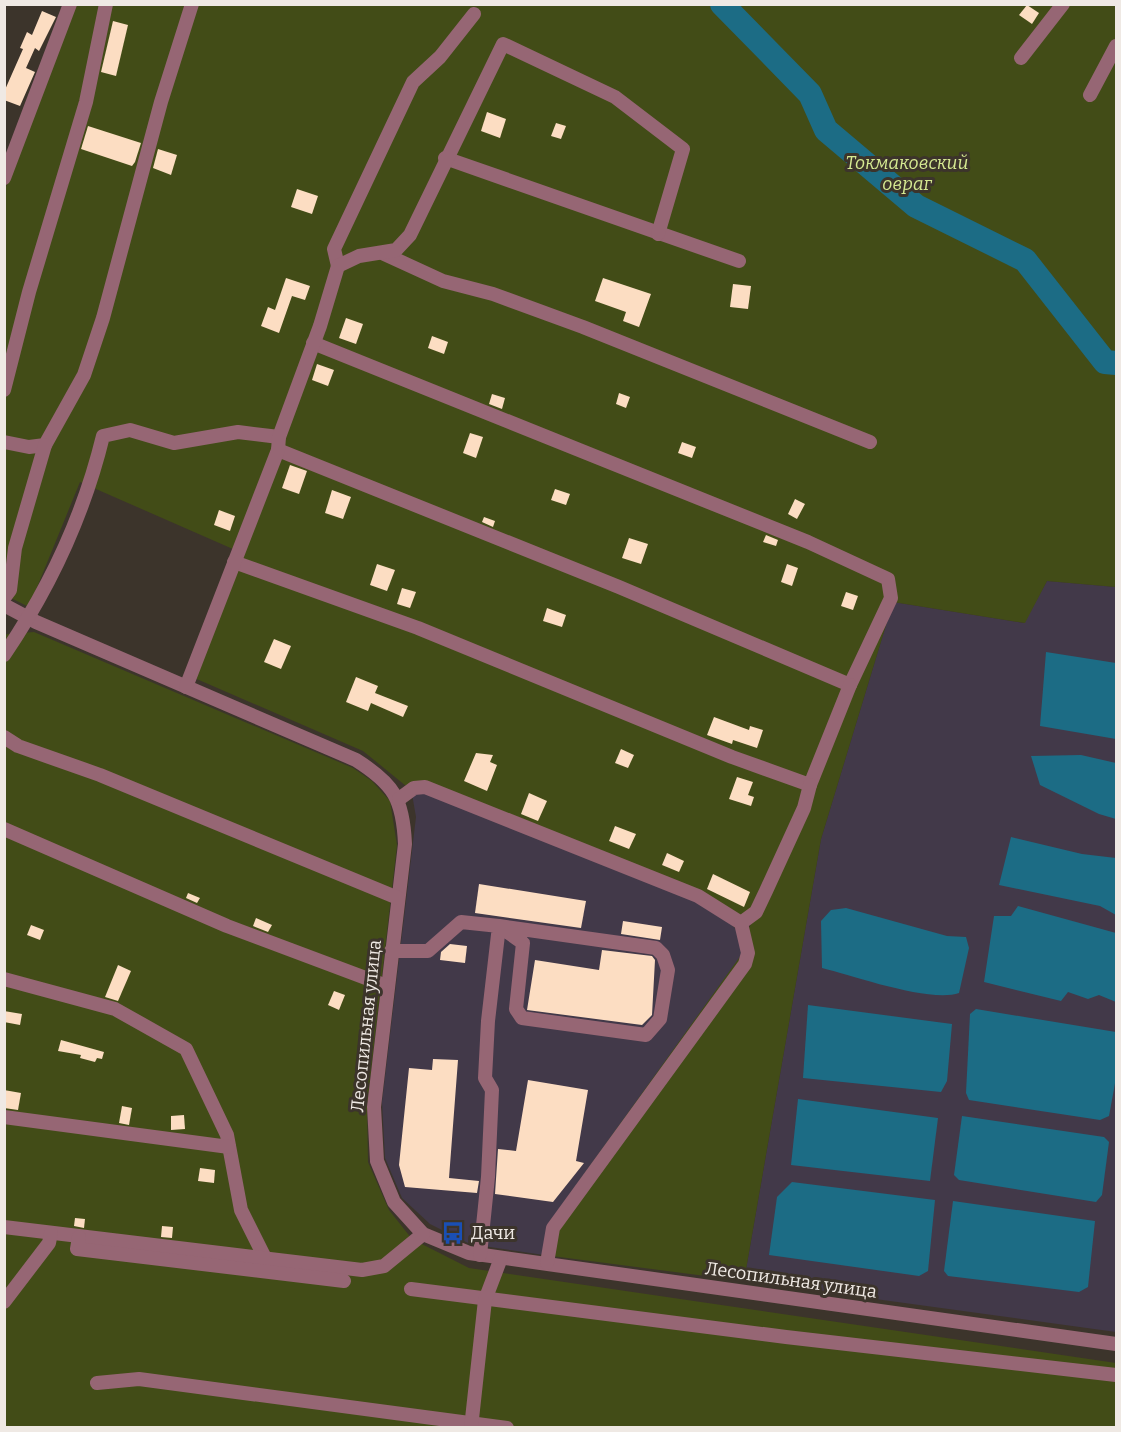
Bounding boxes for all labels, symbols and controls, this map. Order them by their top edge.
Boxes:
park label: Токмаковский овраг [846,152,968,195]
street label: Лесопильная улица [346,939,386,1113]
bus stop icon: Дачи [440,1220,466,1246]
place label: Дачи [471,1222,515,1244]
street label: Лесопильная улица [704,1257,878,1303]

